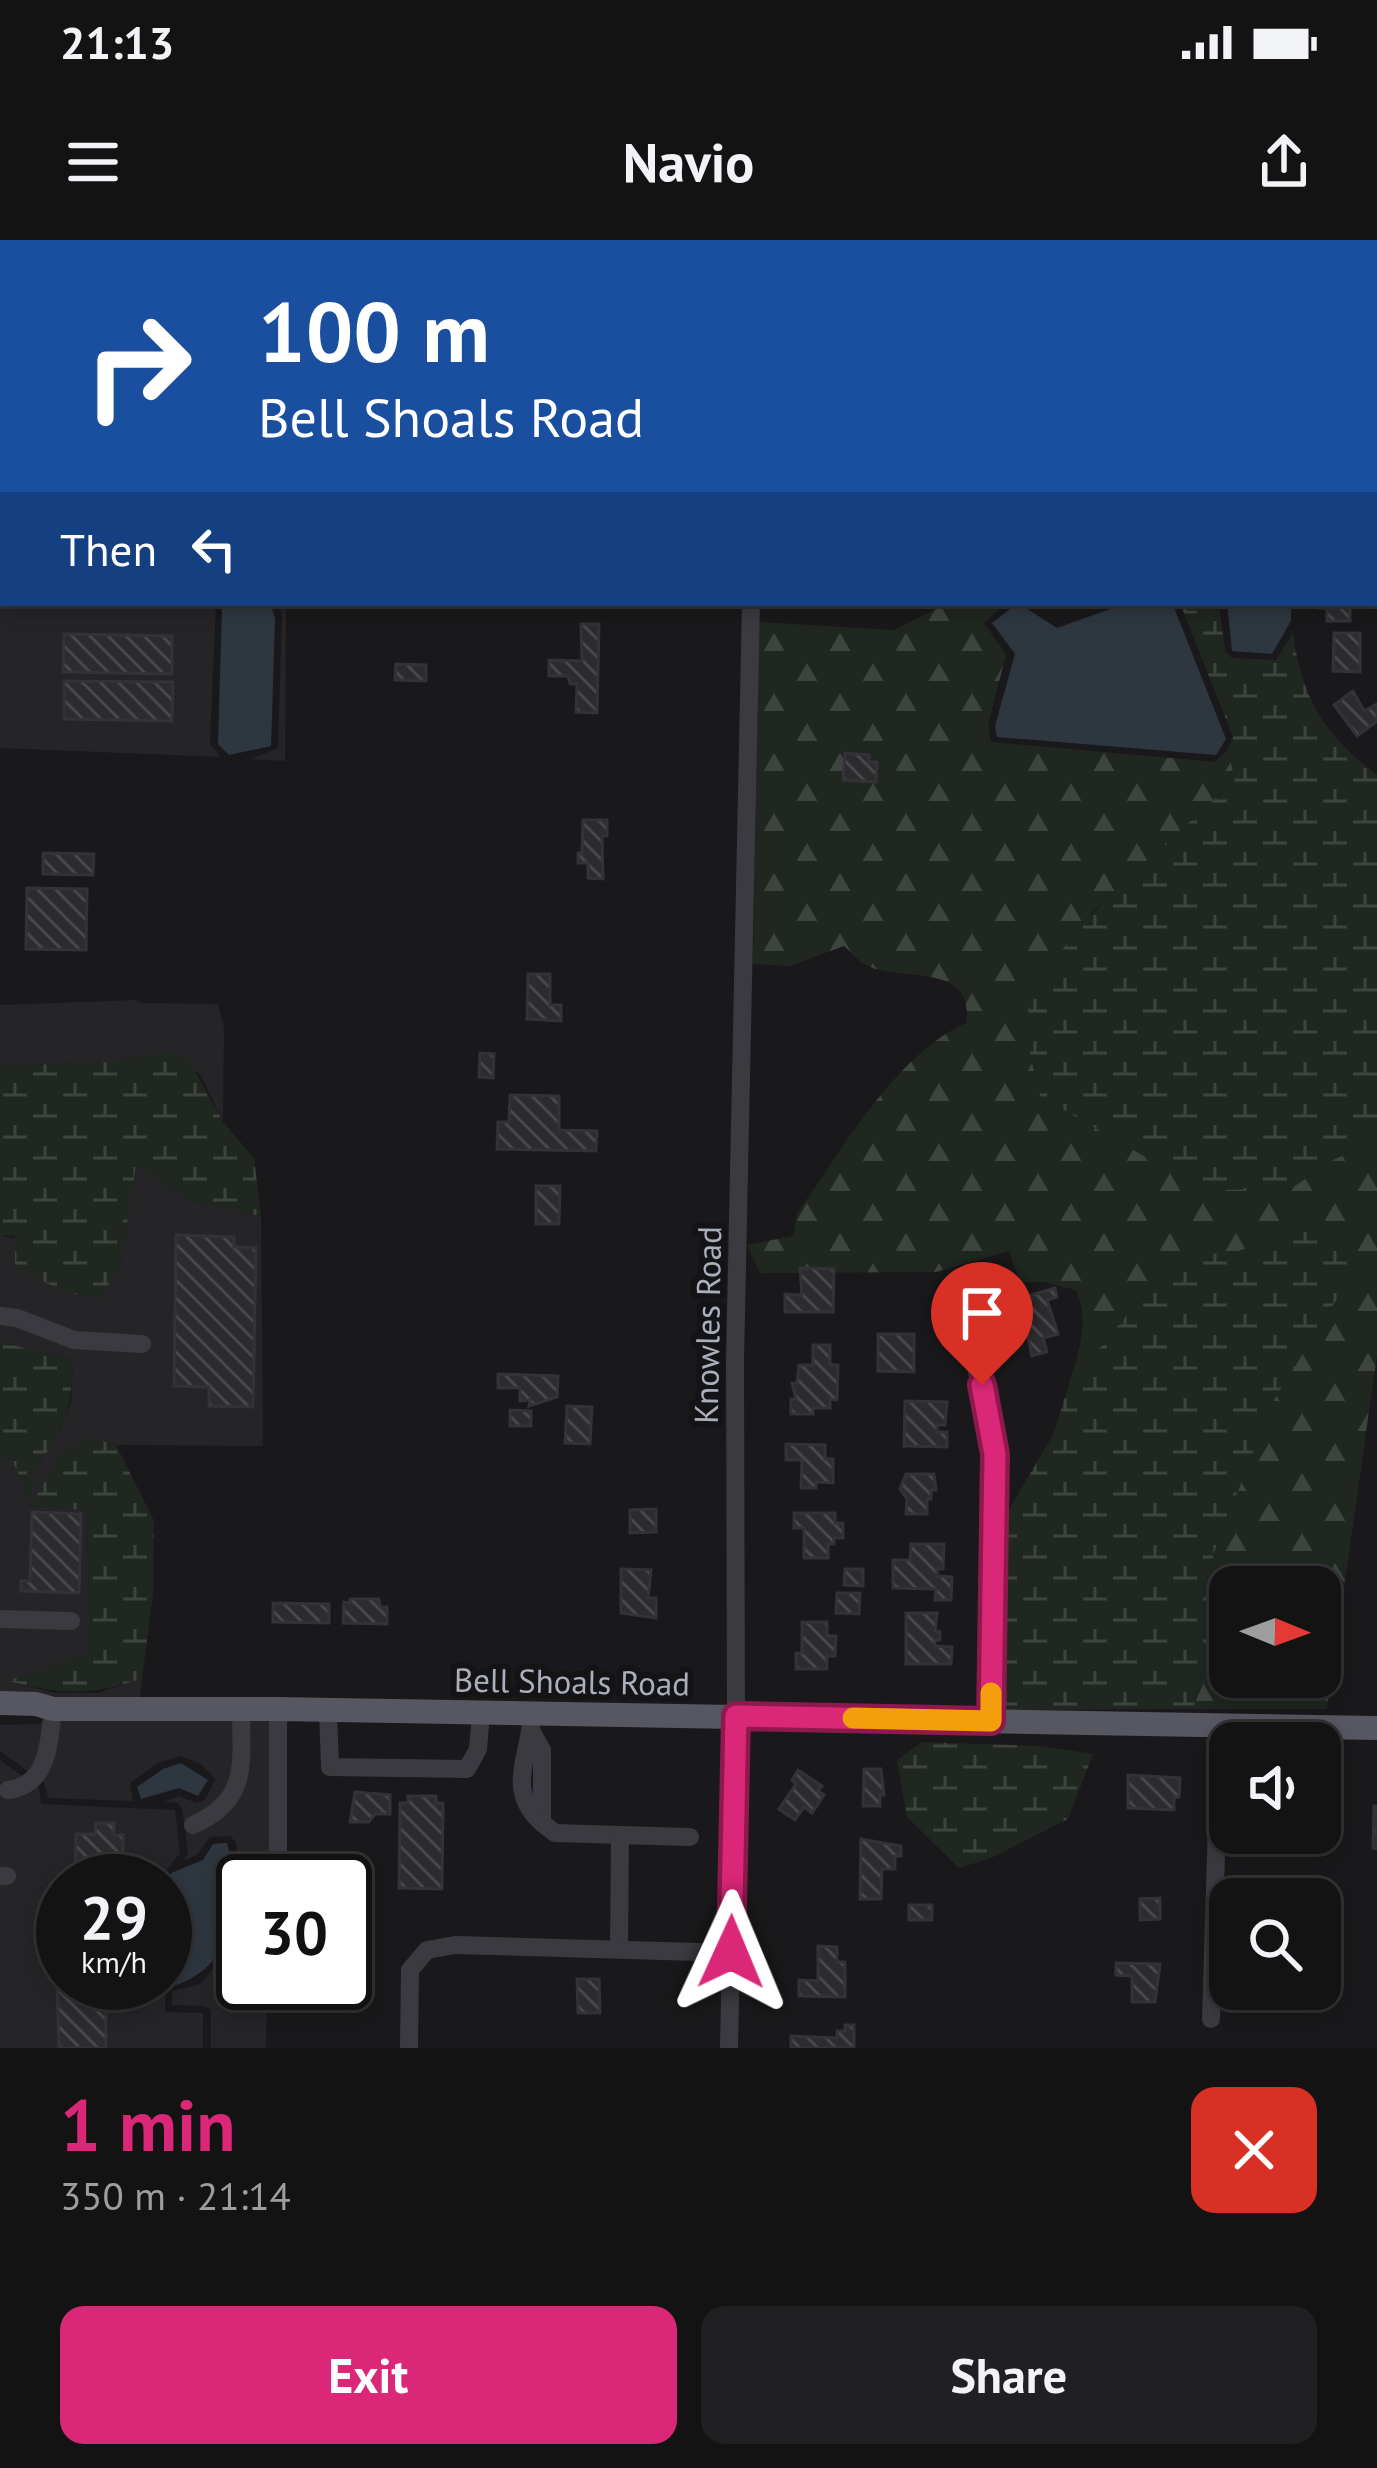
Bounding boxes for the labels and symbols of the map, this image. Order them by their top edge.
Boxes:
street label: Knowles Road [684,1226,730,1424]
pin [931,1262,1033,1385]
north arrow [1209,1566,1341,1698]
street label: Bell Shoals Road [454,1657,690,1705]
speed limit sign: 30 [216,1854,372,2010]
position arrow [668,1889,794,2015]

